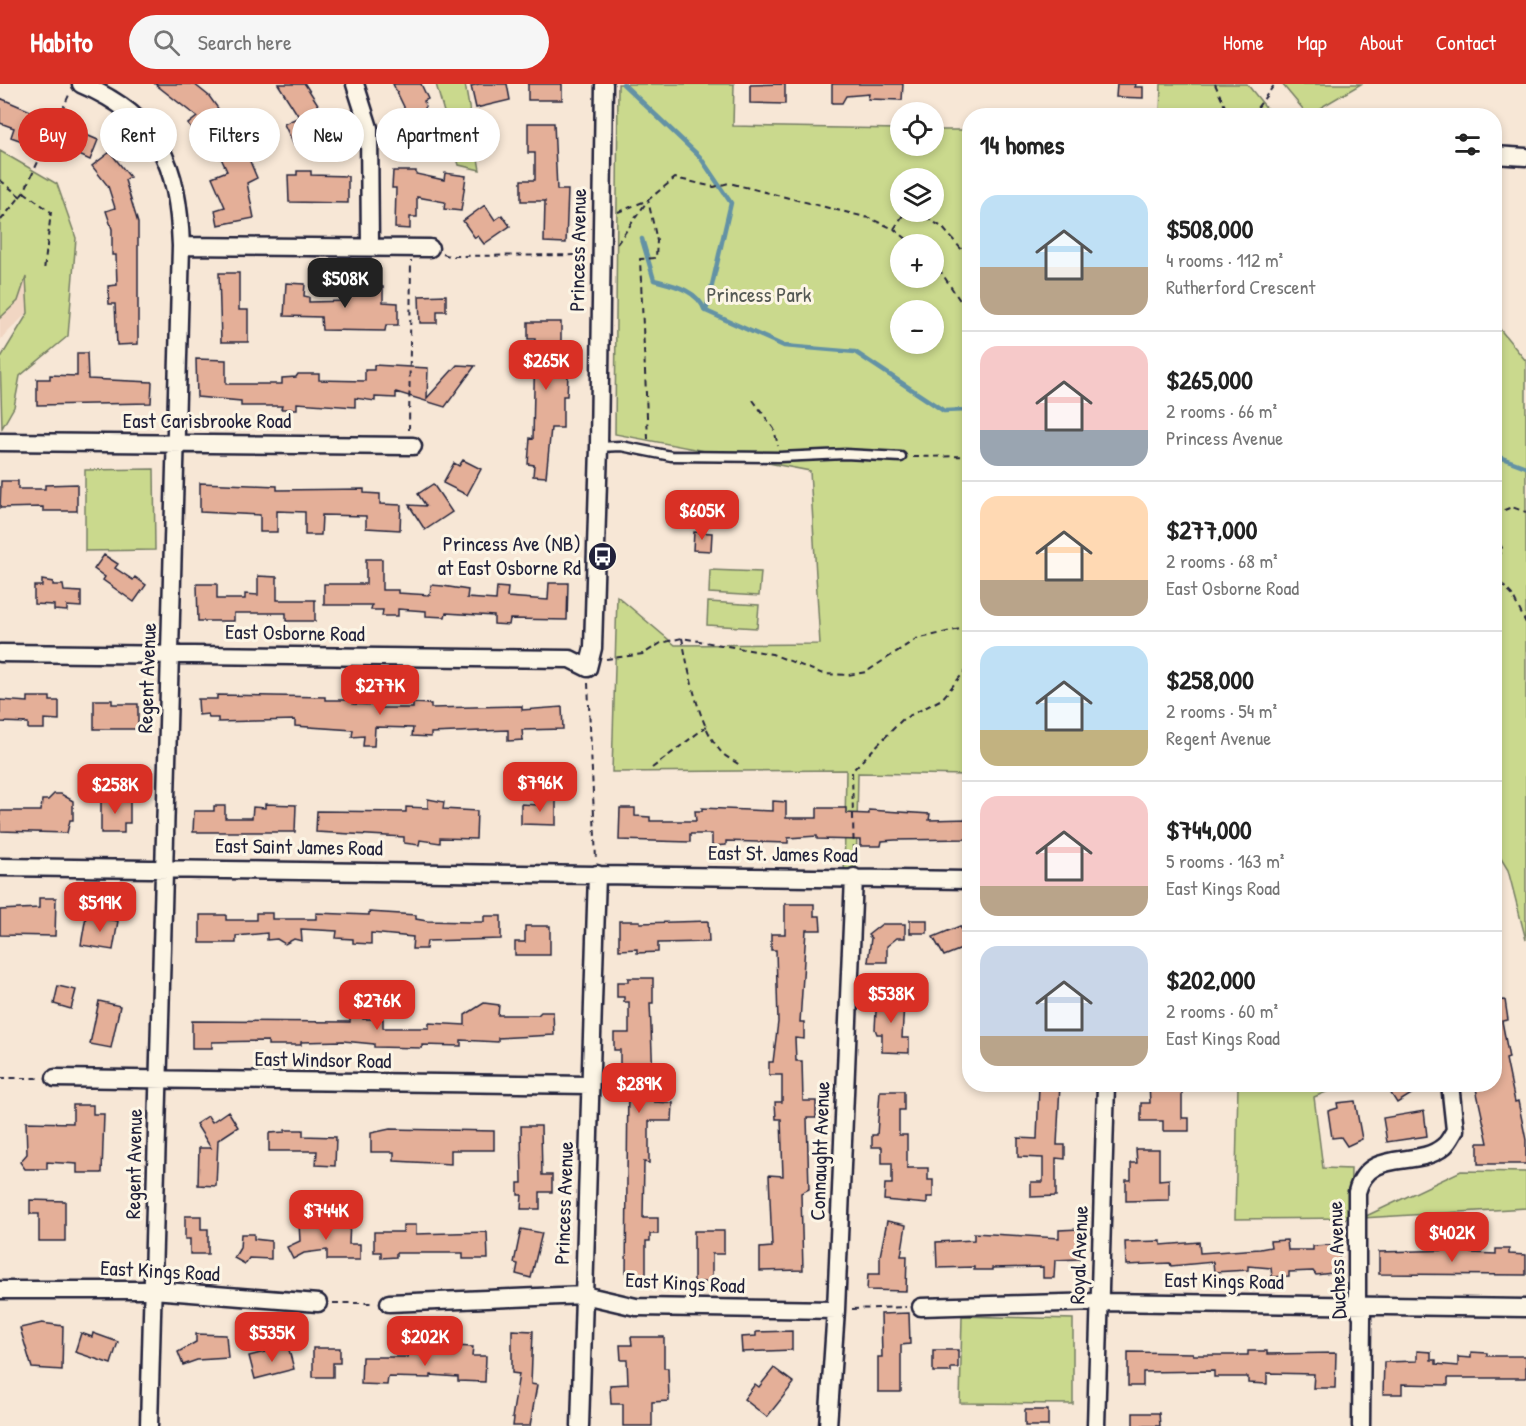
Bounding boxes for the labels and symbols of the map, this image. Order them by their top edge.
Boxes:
street label: Princess Avenue [562,188,593,312]
pin: $508K [303,258,387,309]
park label: Princess Park [706,280,812,309]
pin: $265K [504,340,588,391]
street label: East Carisbrooke Road [123,406,291,435]
pin: $605K [660,490,744,541]
place label: Princess Ave (NB) at East Osborne Rd [438,529,581,582]
bus stop icon: Princess Ave (NB) at East Osborne Rd [586,540,618,572]
street label: East Osborne Road [225,617,365,648]
street label: Regent Avenue [130,622,163,734]
pin: $277K [338,665,422,716]
pin: $796K [498,762,582,813]
pin: $258K [73,764,157,815]
street label: East Saint James Road [215,831,383,862]
street label: East St. James Road [708,838,858,869]
pin: $519K [58,882,142,933]
pin: $538K [849,973,933,1024]
pin: $276K [335,980,419,1031]
street label: East Windsor Road [254,1044,392,1075]
pin: $289K [597,1063,681,1114]
street label: Connaught Avenue [803,1081,836,1221]
street label: Regent Avenue [118,1109,149,1219]
street label: Princess Avenue [547,1141,580,1265]
pin: $744K [284,1190,368,1241]
street label: Duchess Avenue [1320,1201,1353,1319]
street label: Royal Avenue [1062,1205,1095,1305]
pin: $402K [1410,1212,1494,1263]
street label: East Kings Road [100,1253,220,1288]
street label: East Kings Road [625,1265,745,1300]
street label: East Kings Road [1164,1265,1284,1296]
pin: $535K [230,1312,314,1363]
pin: $202K [383,1316,467,1367]

